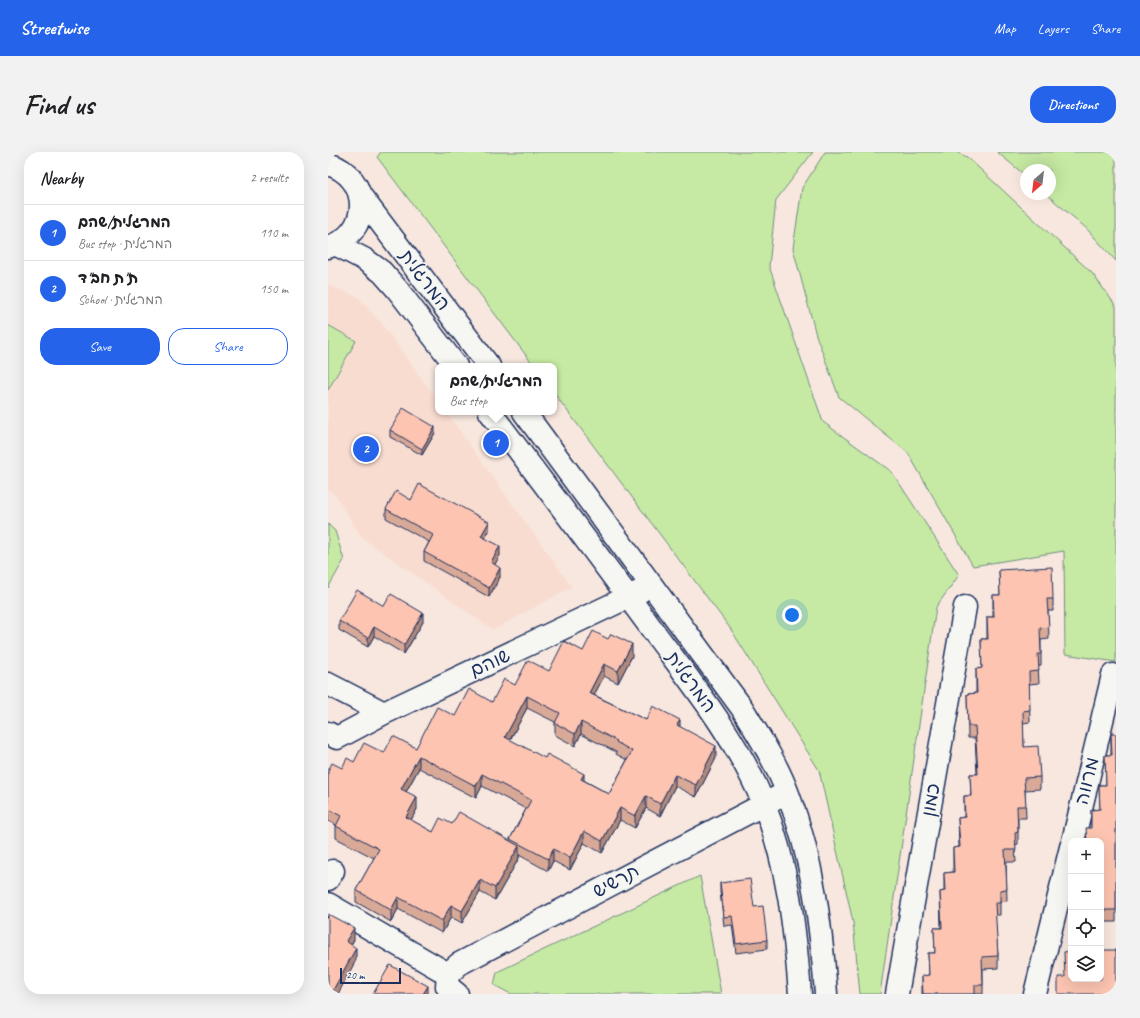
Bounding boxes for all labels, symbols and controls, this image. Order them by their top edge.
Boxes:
text: Streetwise [20,16,88,40]
text: Map [994,20,1016,37]
text: Layers [1038,20,1069,37]
text: Share [1091,20,1120,37]
button: Directions [1030,86,1116,123]
text: Find us [24,87,94,122]
north arrow [1020,164,1056,200]
text: Nearby [40,168,83,189]
text: 2 results [250,170,288,186]
text: המרגלית/שהם [78,213,171,232]
text: 1 [50,225,56,241]
text: 110 m [260,225,288,241]
text: Bus stop · המרגלית [78,236,172,252]
street label: המרגלית [394,244,456,315]
text: ת"ת חב"ד [78,269,138,288]
text: 2 [50,281,56,297]
text: 150 m [260,281,288,297]
text: School · המרגלית [78,292,163,308]
button: Save [40,328,160,365]
button: Share [168,328,288,365]
popup [435,363,557,415]
text: המרגלית/שהם [450,372,542,391]
text: Bus stop [450,393,487,409]
pin: 1 [483,428,509,458]
pin: 2 [353,434,379,464]
your location [782,605,802,625]
street label: שוהם [466,643,514,683]
street label: המרגלית [660,646,721,717]
street label: מרווה [1069,755,1105,807]
street label: כמון [916,782,946,818]
map controls [1068,838,1104,982]
button: + [1068,838,1104,874]
street label: תרשיש [589,859,643,903]
button: − [1068,874,1104,910]
button: locate [1068,910,1104,946]
button: layers [1068,946,1104,982]
scale bar [340,966,401,985]
text: 20 m [346,968,365,982]

